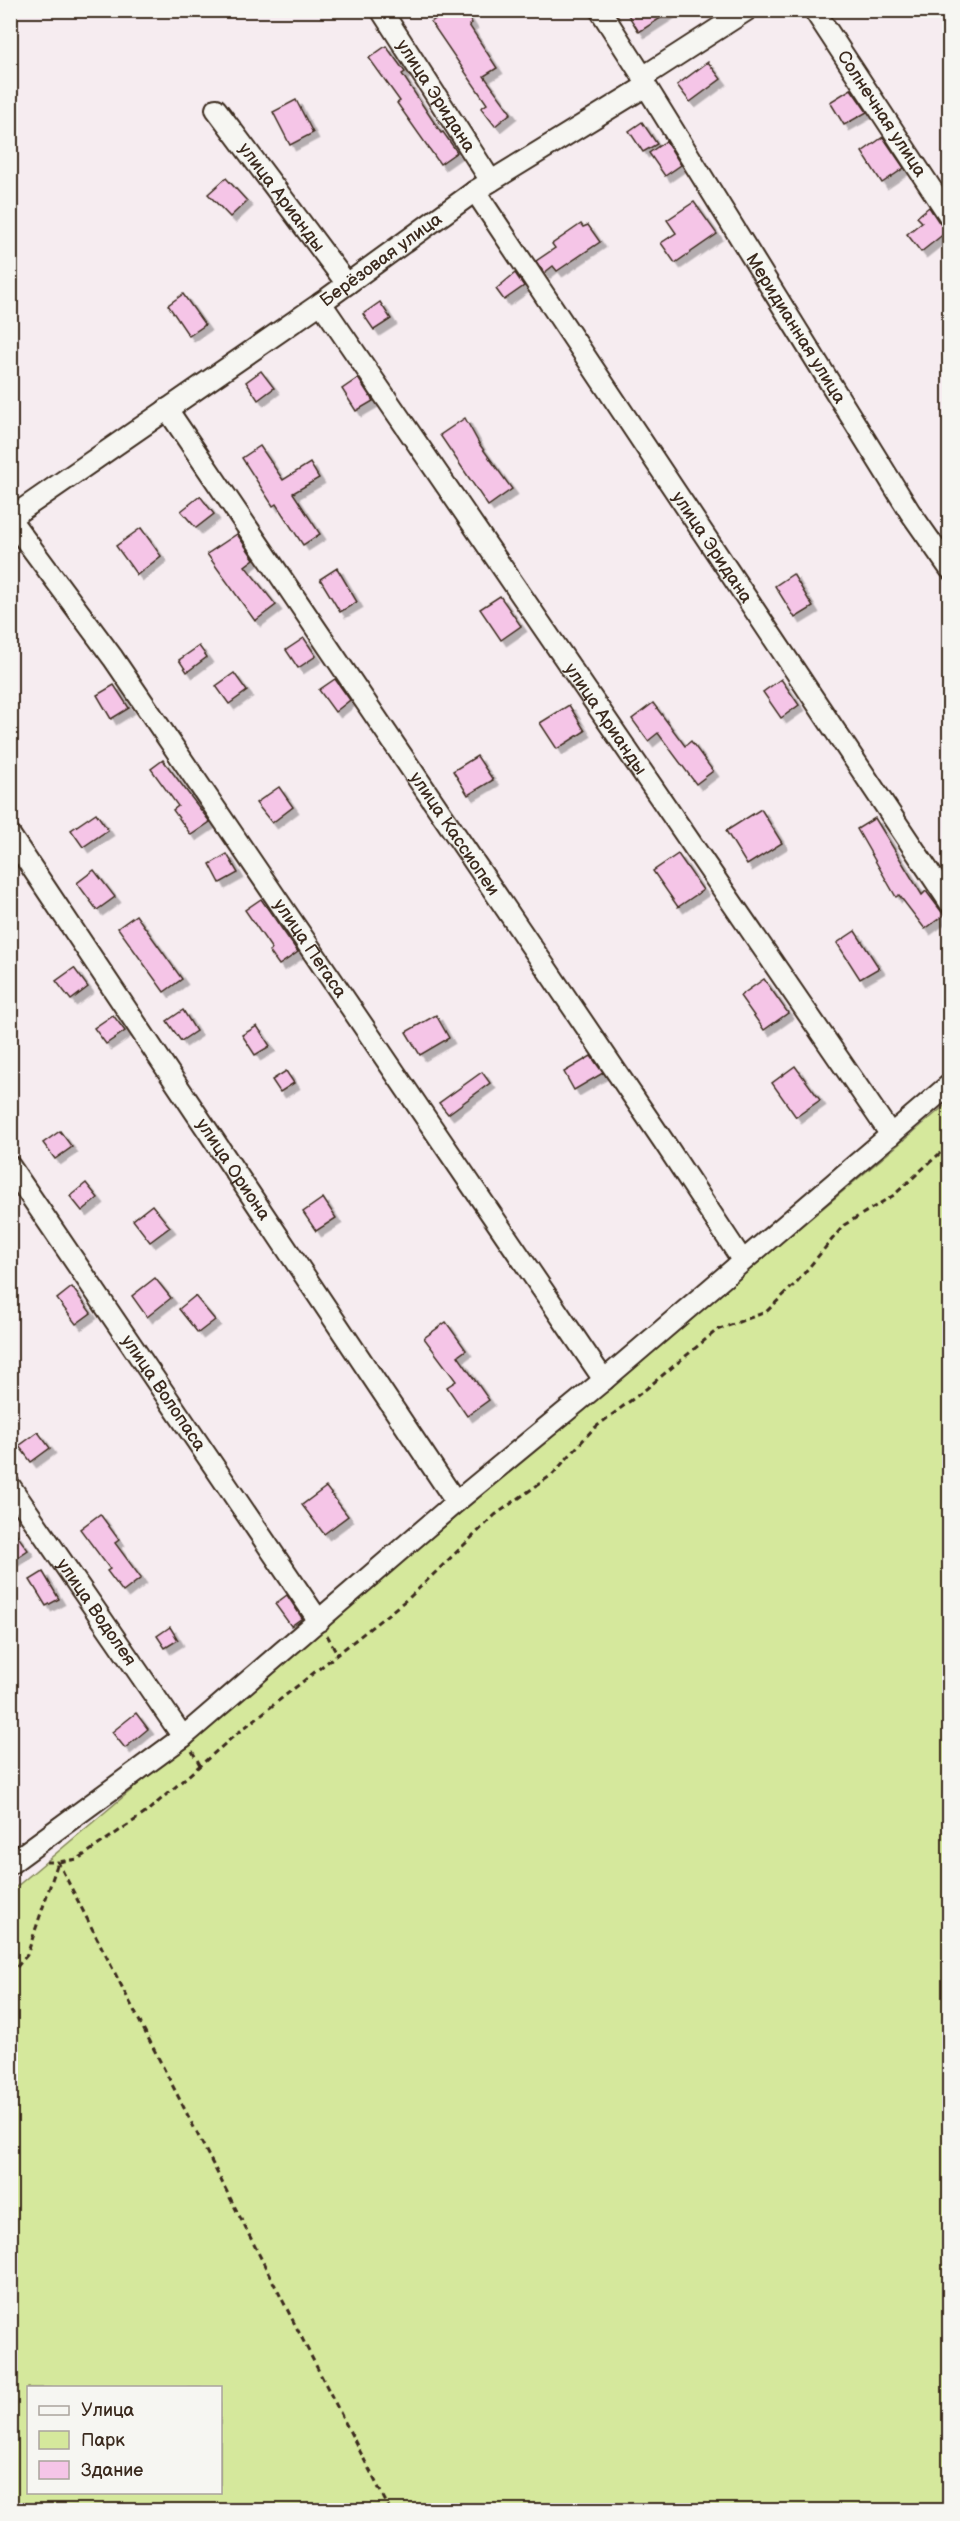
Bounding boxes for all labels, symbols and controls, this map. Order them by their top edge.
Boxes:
street label: улица Эридана [392,36,480,156]
street label: Солнечная улица [833,47,931,181]
street label: улица Арианды [234,138,329,256]
street label: Берёзовая улица [316,208,446,311]
street label: Меридианная улица [742,249,851,407]
street label: улица Эридана [668,487,757,607]
street label: улица Арианды [560,659,651,779]
street label: улица Кассиопеи [406,768,504,899]
street label: улица Пегаса [269,895,352,1002]
street label: улица Ориона [192,1114,275,1224]
street label: улица Волопаса [117,1331,211,1455]
street label: улица Водолея [53,1554,141,1670]
legend [27,2386,222,2494]
text: Улица [81,2400,135,2421]
text: Парк [81,2430,125,2451]
text: Здание [81,2460,143,2481]

